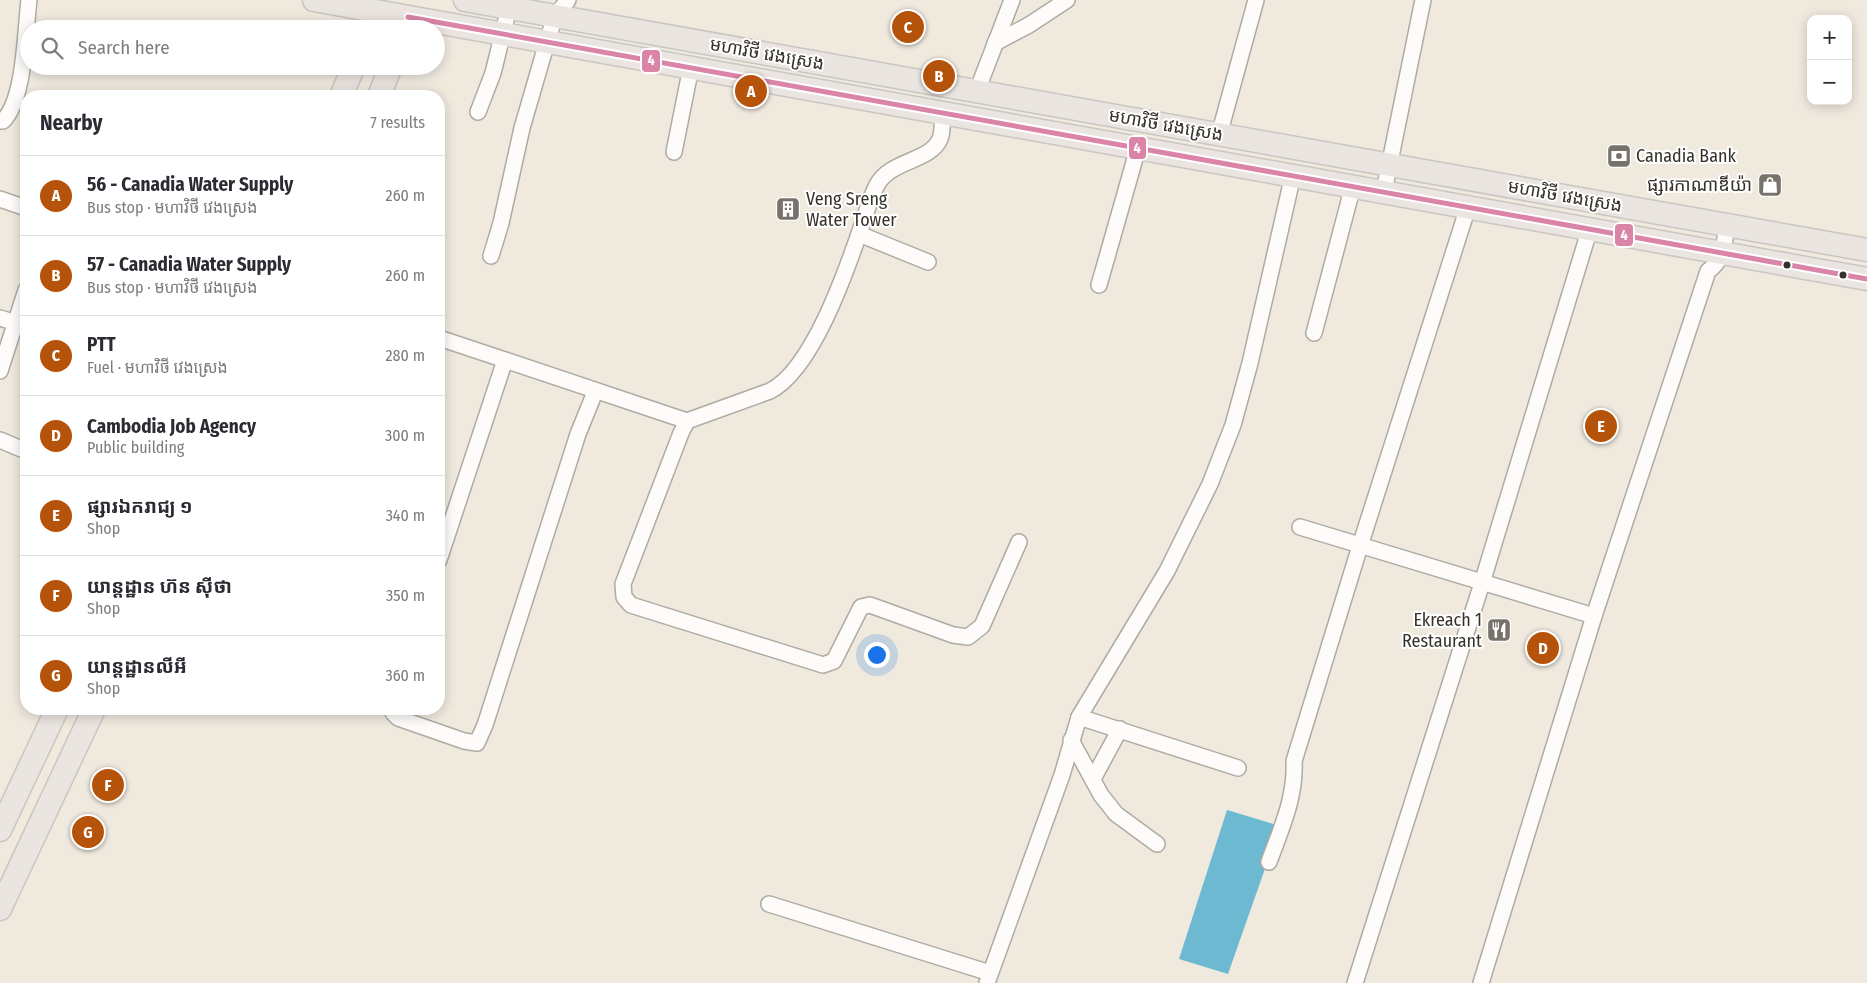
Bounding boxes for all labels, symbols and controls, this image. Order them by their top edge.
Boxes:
pin: C [892,8,924,46]
map controls [1807,15,1852,105]
button: + [1807,15,1852,60]
search box [20,20,445,75]
street label: មហាវិថី វេងស្រេង [708,33,826,75]
icon: search [38,34,66,62]
text: Search here [78,36,170,59]
line badge: 4 [641,49,661,73]
text: 4 [647,52,655,69]
pin: B [923,57,955,95]
button: − [1807,60,1852,105]
pin: A [735,72,767,110]
street label: មហាវិថី វេងស្រេង [1107,104,1225,146]
text: Nearby [40,110,102,136]
text: 7 results [370,113,425,132]
line badge: 4 [1128,136,1147,160]
text: 4 [1133,140,1141,157]
bank icon: Canadia Bank [1606,143,1632,169]
place label: Canadia Bank [1636,145,1736,167]
shop icon: ផ្សារកាណាឌីយ៉ា [1757,172,1783,198]
text: 56 - Canadia Water Supply [87,173,293,196]
place label: ផ្សារកាណាឌីយ៉ា [1647,174,1752,196]
street label: មហាវិថី វេងស្រេង [1506,175,1624,217]
text: A [52,186,60,205]
text: 260 m [386,186,425,205]
place label: Veng Sreng Water Tower [806,188,897,231]
building icon: Veng Sreng Water Tower [775,196,801,222]
text: Bus stop · មហាវិថី វេងស្រេង [87,198,257,217]
line badge: 4 [1614,223,1634,247]
text: 4 [1620,227,1628,244]
text: 57 - Canadia Water Supply [87,253,291,276]
unlabelled marker [1782,260,1792,270]
text: B [52,266,60,285]
text: 260 m [386,266,425,285]
unlabelled marker [1838,270,1848,280]
text: Bus stop · មហាវិថី វេងស្រេង [87,278,257,297]
text: PTT [87,333,116,356]
text: C [52,346,60,365]
text: 280 m [386,346,425,365]
text: Fuel · មហាវិថី វេងស្រេង [87,358,228,377]
pin: E [1585,407,1617,445]
text: Cambodia Job Agency [87,415,256,438]
text: D [51,426,61,445]
text: 300 m [385,426,425,445]
text: Public building [87,438,184,457]
text: ផ្សារឯករាជ្យ ១ [87,495,192,518]
text: E [52,506,60,525]
text: 340 m [386,506,425,525]
text: Shop [87,519,120,538]
text: យាន្ដដ្ឋាន ហ៊ន ស៊ីថា [87,575,232,598]
text: F [52,586,60,605]
text: 350 m [386,586,425,605]
text: Shop [87,599,120,618]
place label: Ekreach 1 Restaurant [1402,609,1482,652]
restaurant icon: Ekreach 1 Restaurant [1486,617,1512,643]
pin: D [1527,629,1559,667]
your location [864,642,890,668]
text: យាន្ដដ្ឋានលីអី [87,655,187,678]
text: G [51,666,61,685]
text: 360 m [385,666,425,685]
text: Shop [87,679,120,698]
pin: F [92,766,124,804]
pin: G [72,813,104,851]

